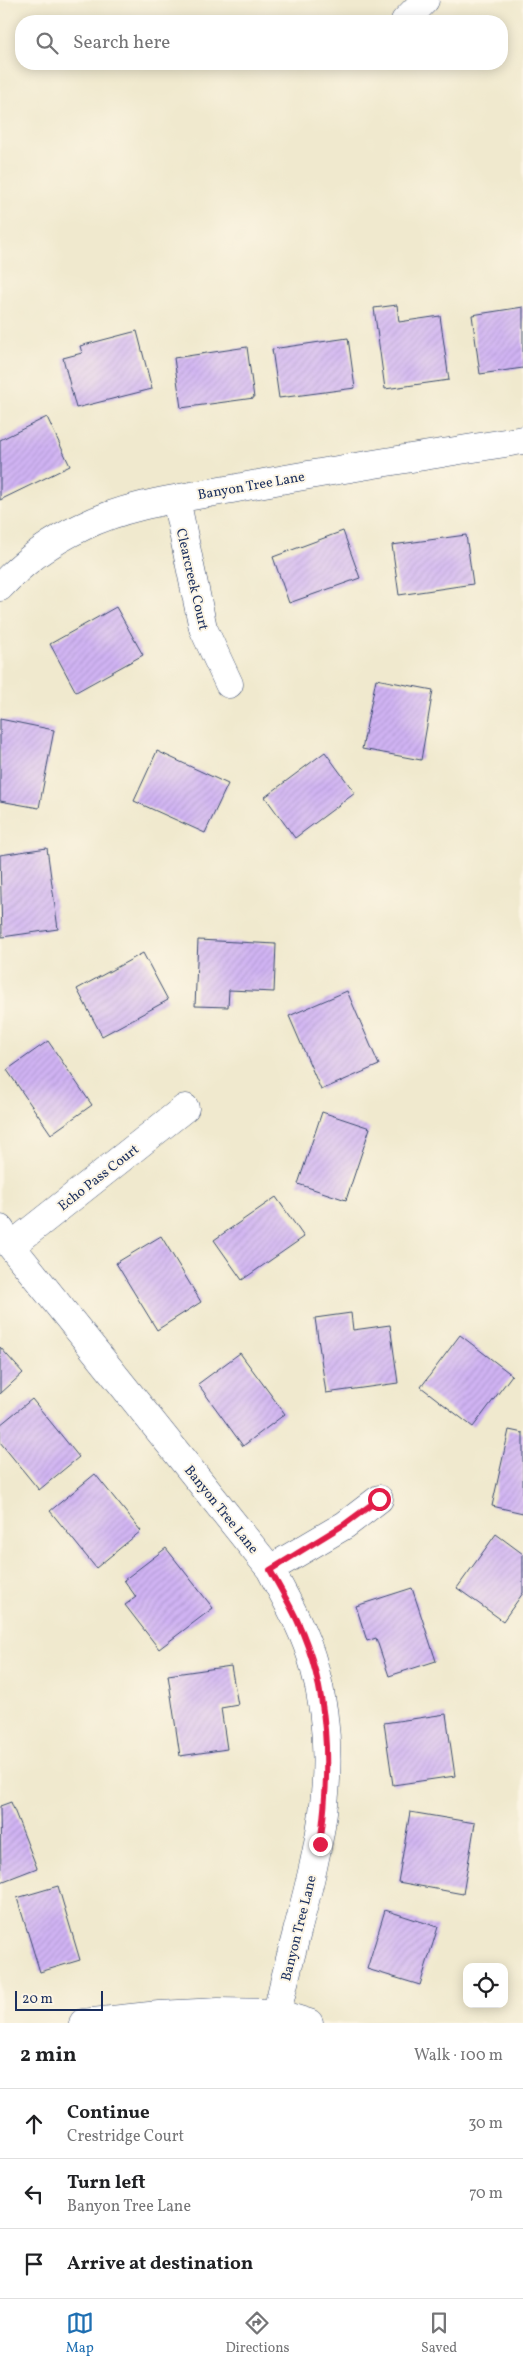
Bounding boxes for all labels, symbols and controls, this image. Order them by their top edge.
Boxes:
search box [15,15,508,70]
icon: search [33,29,61,57]
text: Search here [73,30,170,56]
street label: Banyon Tree Lane [196,468,307,505]
street label: Clearcreek Court [171,527,212,632]
street label: Echo Pass Court [54,1140,143,1216]
street label: Banyon Tree Lane [179,1462,263,1558]
route start [368,1488,391,1511]
route end [309,1833,332,1856]
street label: Banyon Tree Lane [277,1873,322,1983]
map controls [463,1963,508,2008]
button: locate [463,1963,508,2008]
scale bar [15,1988,102,2011]
text: 20 m [22,1990,53,2009]
text: 2 min [20,2041,77,2070]
text: Walk · 100 m [414,2045,503,2067]
text: Continue [67,2100,150,2126]
icon: ahead [20,2110,48,2138]
text: 30 m [468,2113,503,2135]
text: Crestridge Court [67,2126,184,2148]
text: Turn left [67,2170,146,2196]
icon: left [20,2180,48,2208]
text: 70 m [469,2183,503,2205]
text: Banyon Tree Lane [67,2196,191,2218]
icon: arrive [20,2250,48,2278]
text: Arrive at destination [67,2251,253,2277]
tab: Map [66,2309,94,2358]
tab: Directions [225,2309,290,2358]
tab: Saved [421,2309,457,2358]

